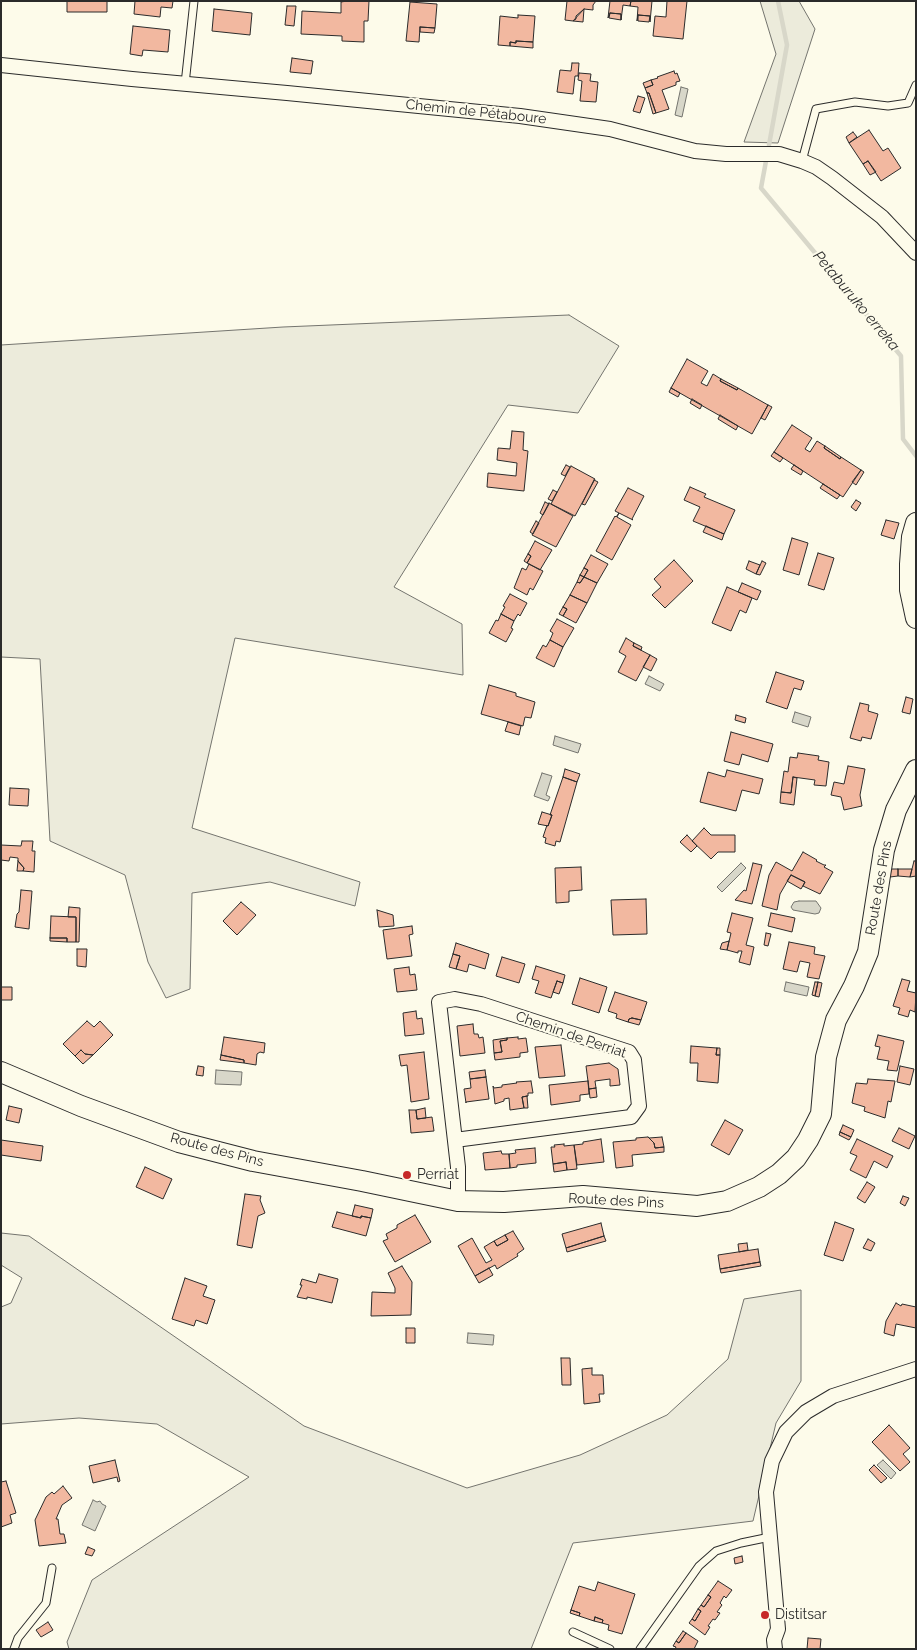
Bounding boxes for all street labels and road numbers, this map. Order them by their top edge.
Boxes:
street label: Chemin de Pétaboure [405,96,547,128]
street label: Route des Pins [862,839,896,937]
street label: Chemin de Perriat [513,1008,629,1062]
street label: Route des Pins [169,1129,265,1171]
street label: Route des Pins [568,1190,664,1212]

